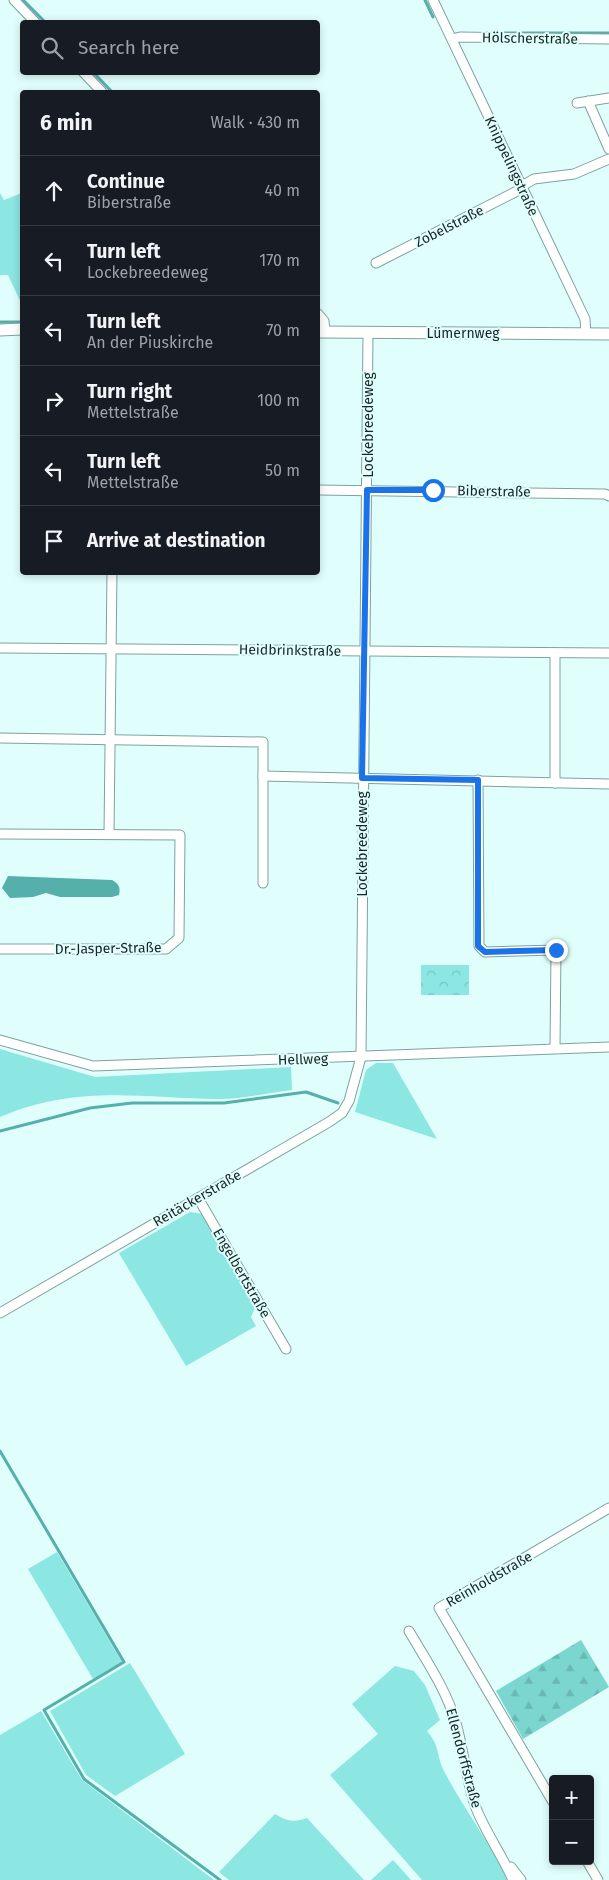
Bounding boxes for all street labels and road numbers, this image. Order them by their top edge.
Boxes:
street label: Hölscherstraße [482,29,578,48]
street label: Knippelingstraße [481,114,542,219]
street label: Zobelstraße [412,202,487,251]
street label: Lümernweg [426,325,500,342]
street label: Lockebreedeweg [360,371,377,478]
street label: Biberstraße [457,482,531,501]
street label: Heidbrinkstraße [239,641,341,660]
street label: Lockebreedeweg [354,790,371,897]
street label: Dr.-Jasper-Straße [54,939,162,958]
street label: Hellweg [278,1050,329,1069]
street label: Reitäckerstraße [150,1166,244,1231]
street label: Engelbertstraße [209,1225,274,1321]
street label: Reinholdstraße [443,1548,535,1611]
street label: Ellendorffstraße [442,1706,485,1810]

